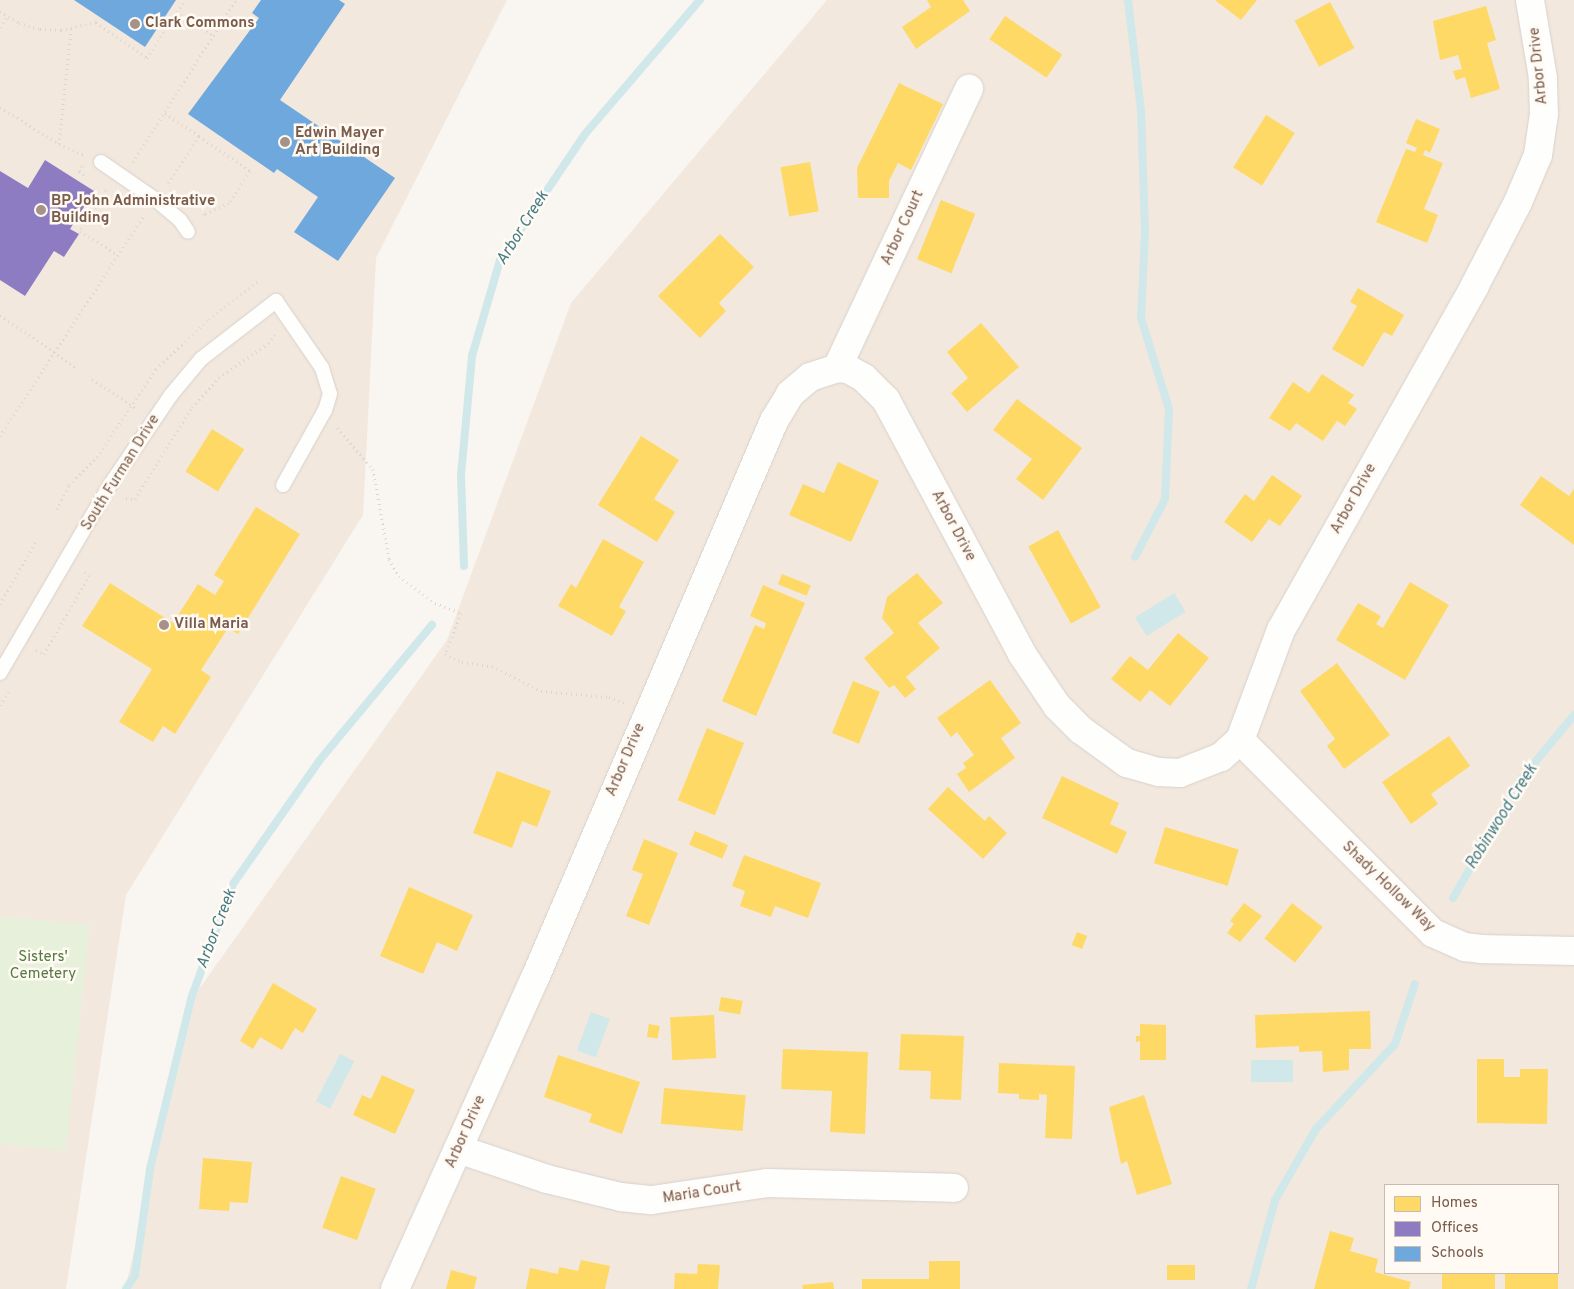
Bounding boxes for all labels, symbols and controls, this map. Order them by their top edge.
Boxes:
place label: Clark Commons [145,15,255,33]
marker: Clark Commons [129,18,141,30]
street label: Arbor Drive [1526,26,1552,106]
place label: Edwin Mayer Art Building [295,124,384,159]
marker: Edwin Mayer Art Building [279,136,291,148]
water label: Arbor Creek [493,187,553,269]
street label: Arbor Court [878,188,928,268]
place label: BP John Administrative Building [51,192,216,227]
marker: BP John Administrative Building [35,204,47,216]
street label: South Furman Drive [78,412,164,534]
street label: Arbor Drive [1327,461,1381,537]
street label: Arbor Drive [927,487,979,565]
place label: Villa Maria [174,616,249,634]
marker: Villa Maria [158,619,170,631]
street label: Arbor Drive [603,721,649,799]
water label: Robinwood Creek [1462,761,1542,873]
street label: Shady Hollow Way [1338,838,1438,936]
water label: Arbor Creek [193,887,241,971]
park label: Sisters' Cemetery [10,948,76,983]
street label: Arbor Drive [442,1093,490,1171]
street label: Maria Court [662,1178,742,1208]
legend [1384,1184,1559,1274]
text: Homes [1431,1194,1478,1213]
text: Offices [1431,1219,1478,1238]
text: Schools [1431,1244,1484,1263]

